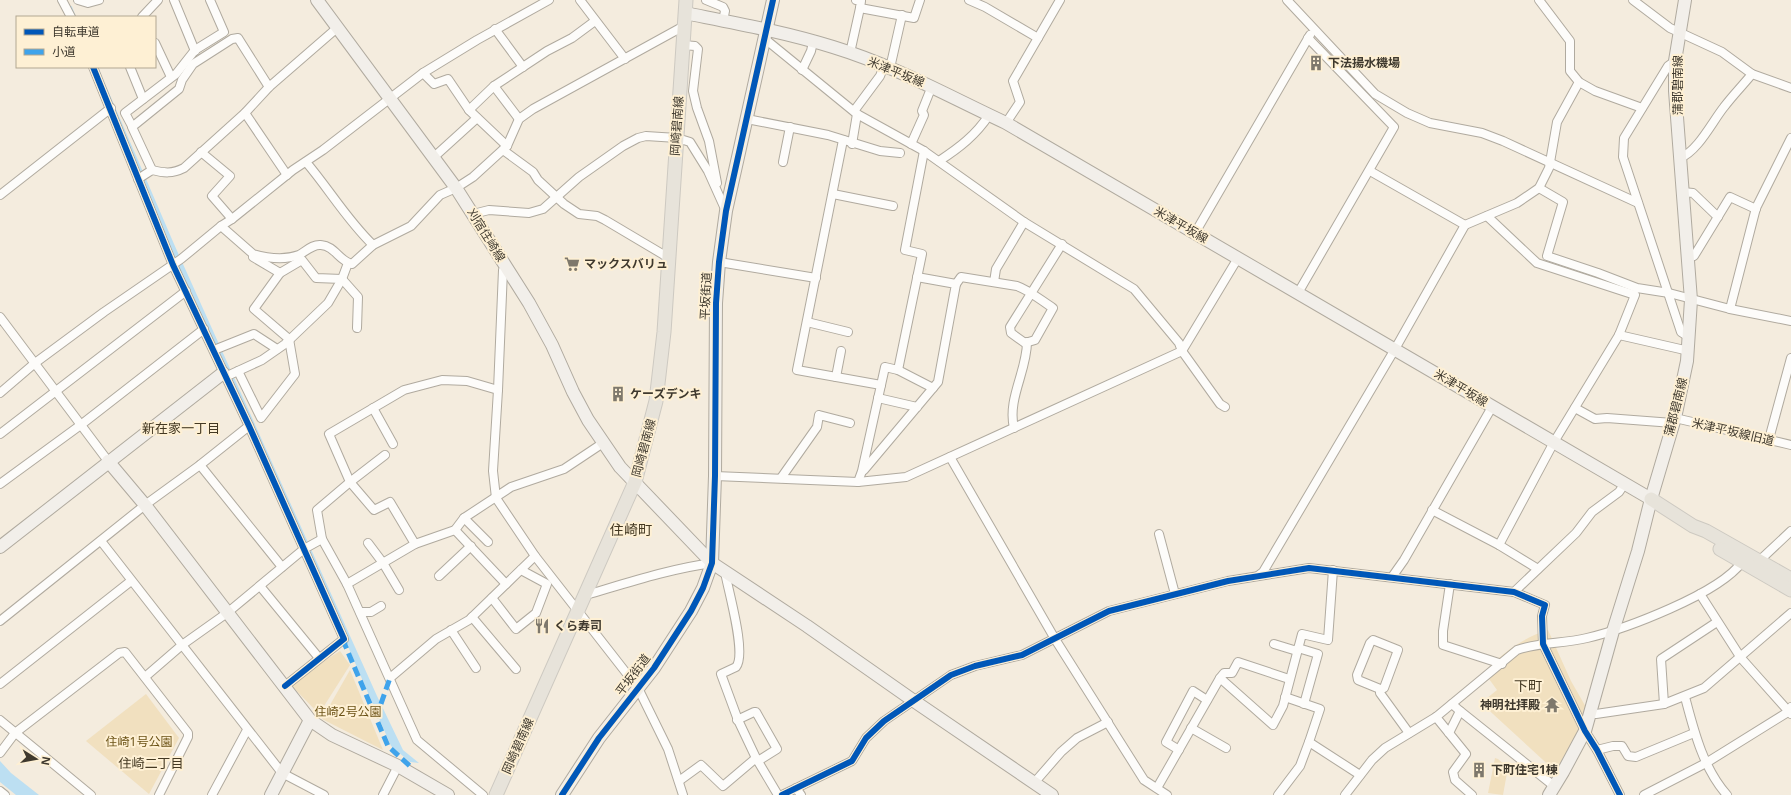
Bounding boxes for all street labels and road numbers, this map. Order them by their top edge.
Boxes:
street label: 米津平坂線 [865,52,927,91]
street label: 蒲郡碧南線 [1669,55,1686,115]
street label: 岡崎碧南線 [666,95,687,156]
street label: 米津平坂線 [1151,202,1211,247]
street label: 刈宿住崎線 [463,205,510,265]
street label: 平坂街道 [696,272,715,320]
street label: 米津平坂線 [1431,365,1491,410]
street label: 蒲郡碧南線 [1660,376,1691,438]
street label: 米津平坂線旧道 [1690,414,1776,449]
street label: 岡崎碧南線 [628,417,659,479]
street label: 平坂街道 [611,650,654,699]
street label: 岡崎碧南線 [498,715,538,777]

